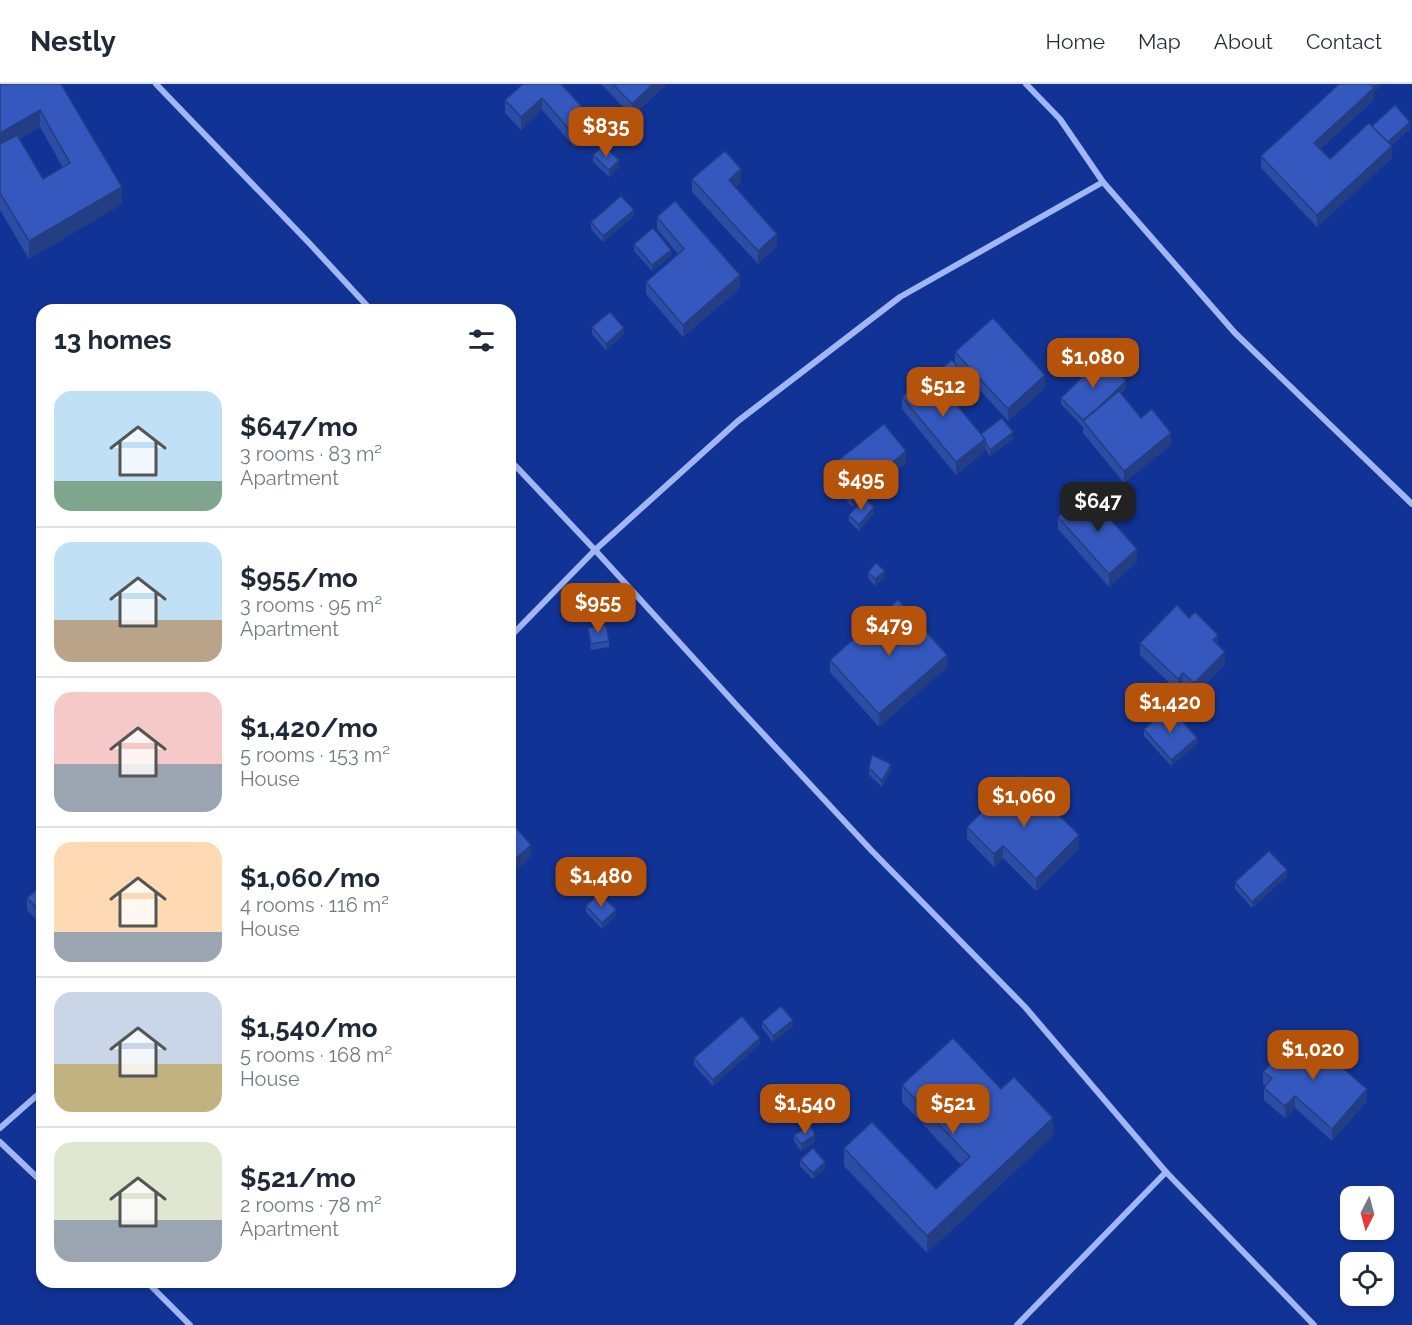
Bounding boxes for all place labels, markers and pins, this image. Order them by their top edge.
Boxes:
pin: $835 [570,107,642,158]
pin: $1,080 [1044,338,1142,389]
pin: $512 [907,367,979,418]
pin: $495 [825,460,897,511]
pin: $647 [1062,482,1134,533]
pin: $955 [562,583,634,634]
pin: $479 [853,606,925,657]
pin: $1,420 [1121,683,1219,734]
pin: $1,060 [975,777,1073,828]
pin: $1,480 [552,857,650,908]
pin: $1,020 [1264,1030,1362,1081]
pin: $1,540 [756,1084,854,1135]
pin: $521 [917,1084,989,1135]

